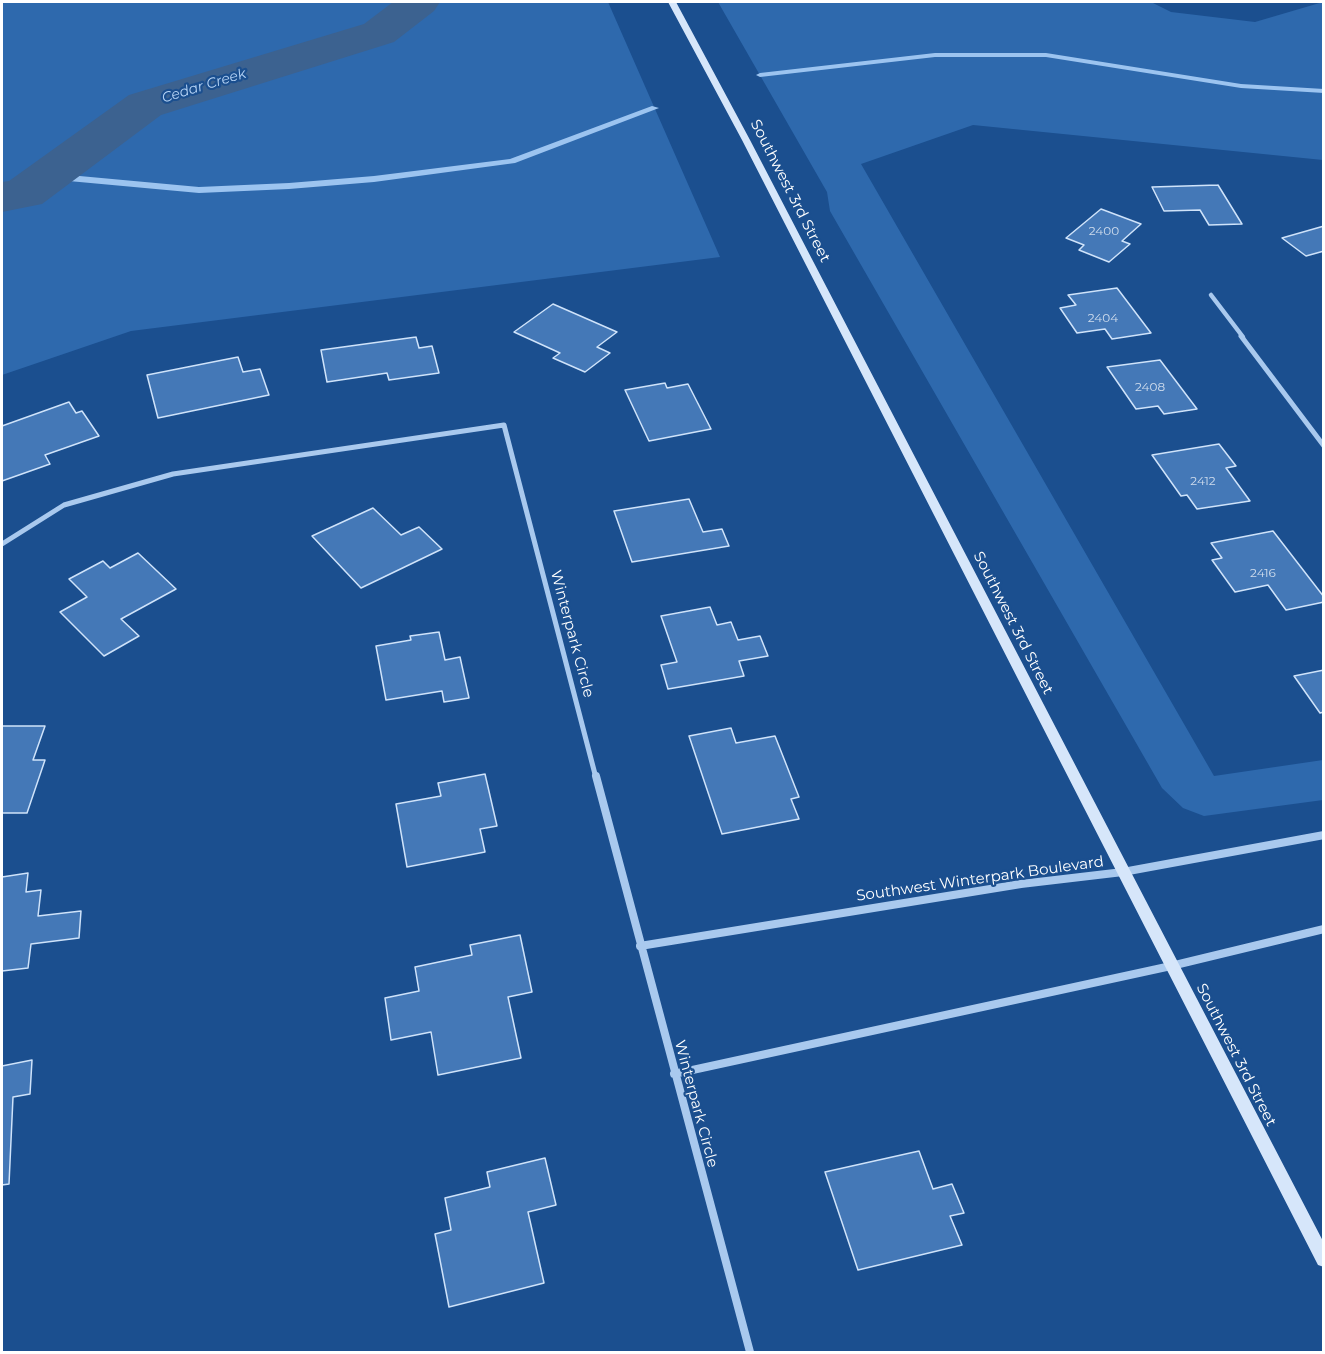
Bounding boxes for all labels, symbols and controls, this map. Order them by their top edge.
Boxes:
water label: Cedar Creek [160,65,248,107]
street label: Southwest 3rd Street [746,117,834,265]
house number: 2400 [1089,224,1119,238]
house number: 2404 [1088,311,1118,325]
house number: 2408 [1135,380,1165,394]
house number: 2412 [1190,474,1216,488]
street label: Southwest 3rd Street [969,549,1057,697]
house number: 2416 [1250,566,1276,580]
street label: Winterpark Circle [546,568,598,700]
street label: Southwest Winterpark Boulevard [855,853,1105,905]
street label: Southwest 3rd Street [1192,981,1280,1129]
street label: Winterpark Circle [670,1038,722,1170]

